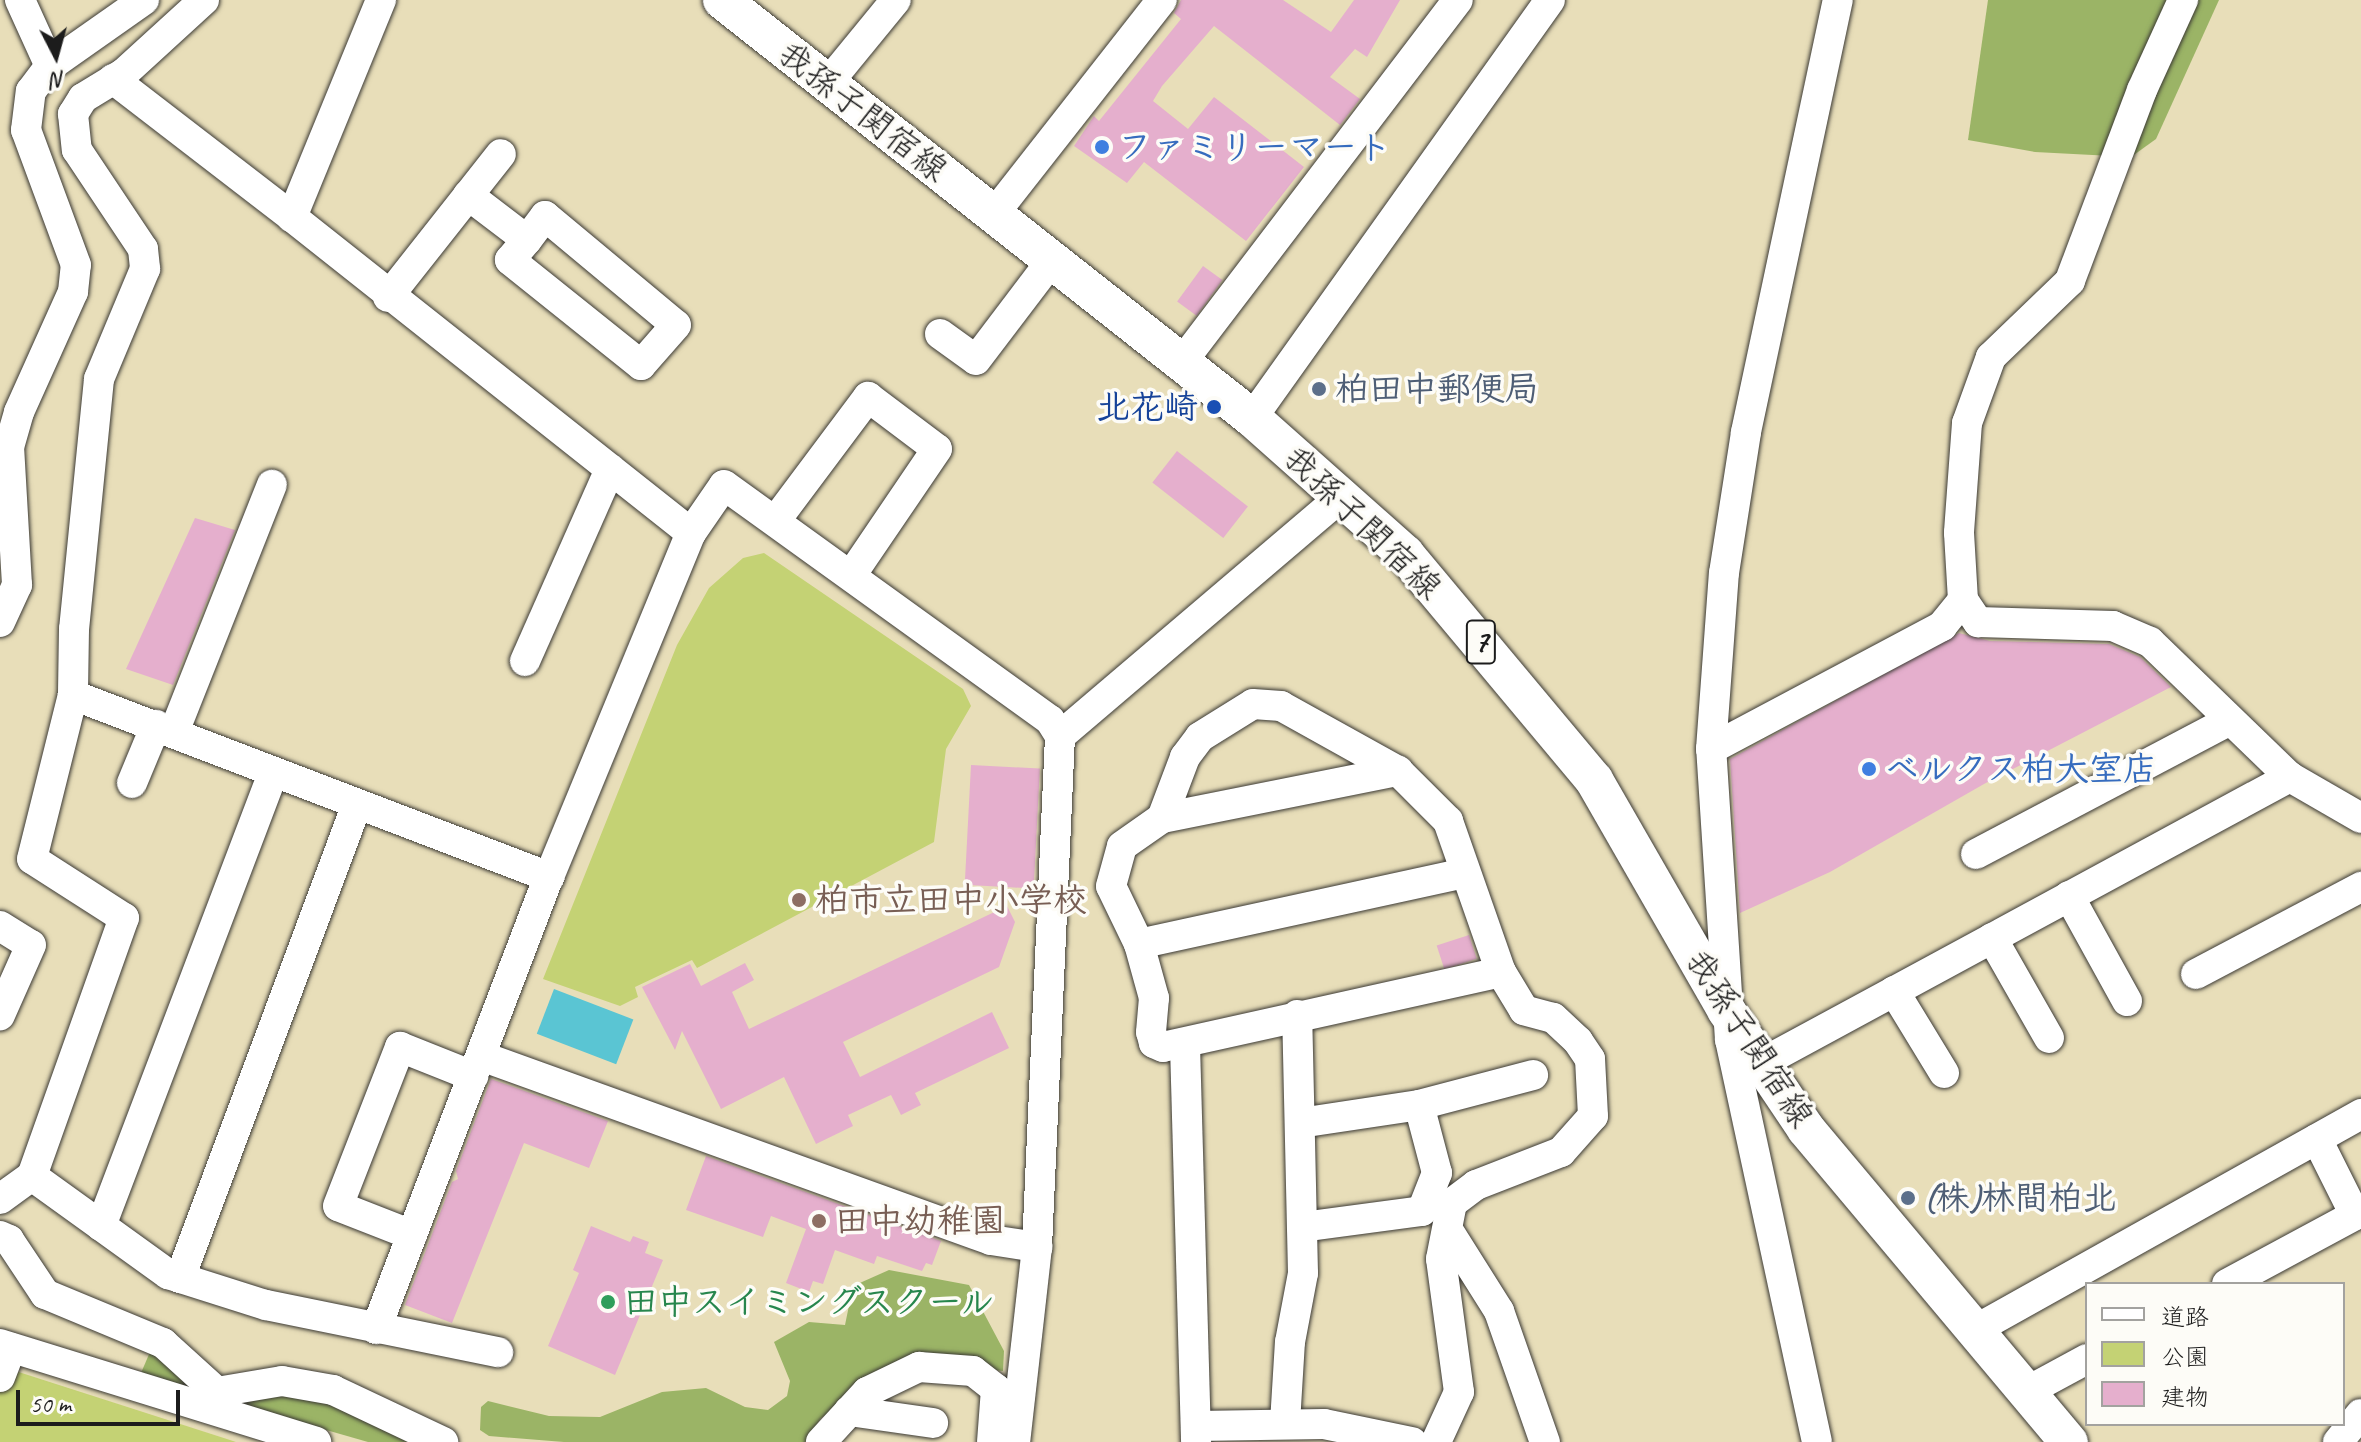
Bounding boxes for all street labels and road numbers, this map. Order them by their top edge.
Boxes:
street label: 我孫子関宿線 [770,32,956,190]
street label: 我孫子関宿線 [1275,436,1451,608]
road number: 7 [1465,614,1497,670]
street label: 我孫子関宿線 [1677,941,1823,1135]

